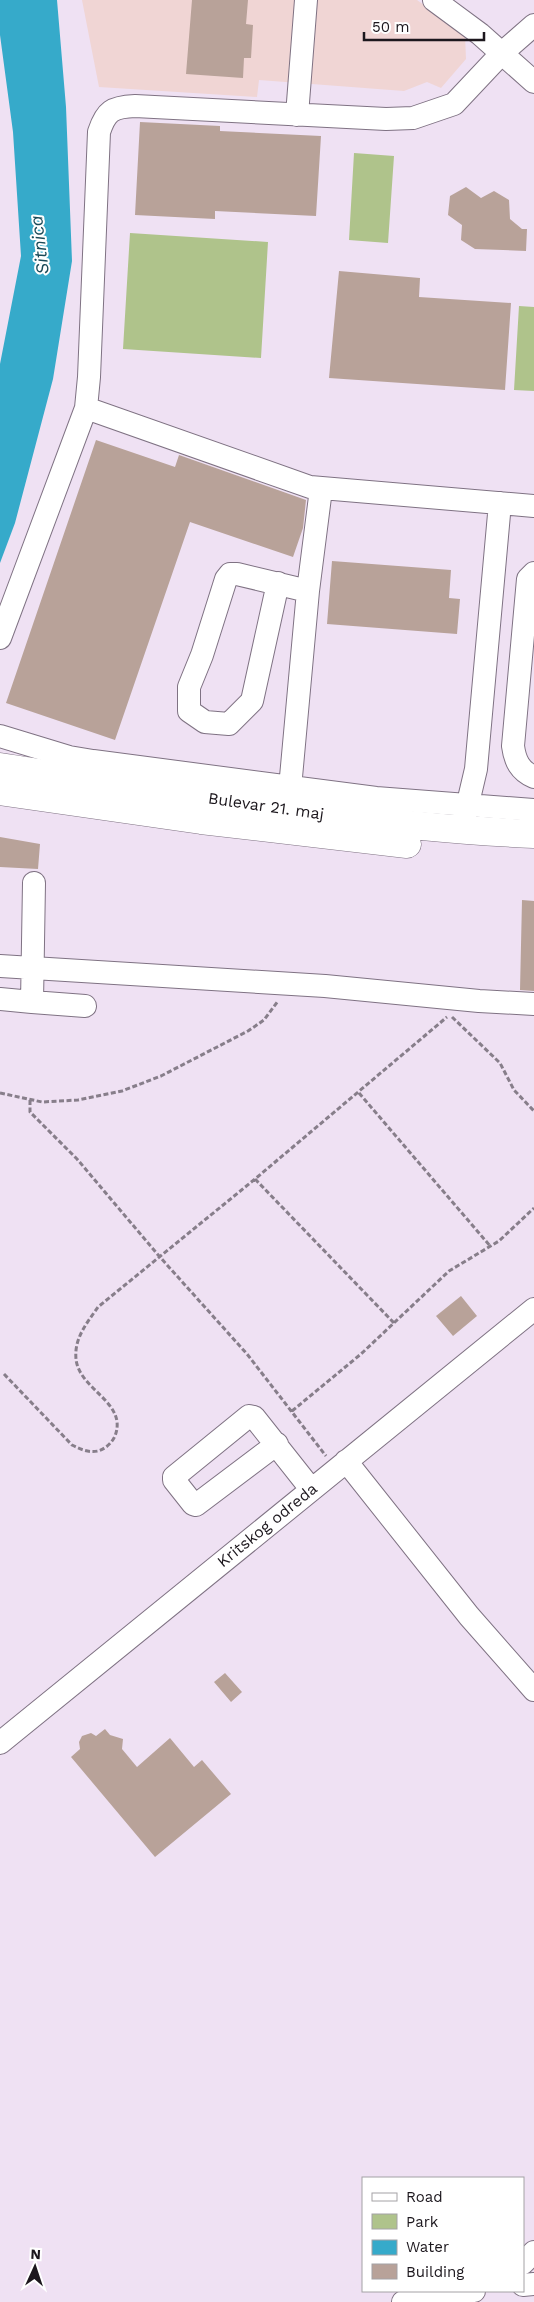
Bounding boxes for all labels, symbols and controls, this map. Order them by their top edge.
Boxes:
scale bar [364,10,484,42]
text: 50 m [372,18,409,36]
water label: Sitnica [25,214,53,276]
street label: Bulevar 21. maj [207,788,325,824]
street label: Kritskog odreda [213,1479,321,1571]
legend [362,2177,524,2292]
text: Road [406,2188,443,2206]
text: Park [406,2213,439,2231]
text: Water [406,2238,449,2256]
north arrow [10,2242,60,2292]
text: N [30,2246,41,2262]
text: Building [406,2263,464,2281]

